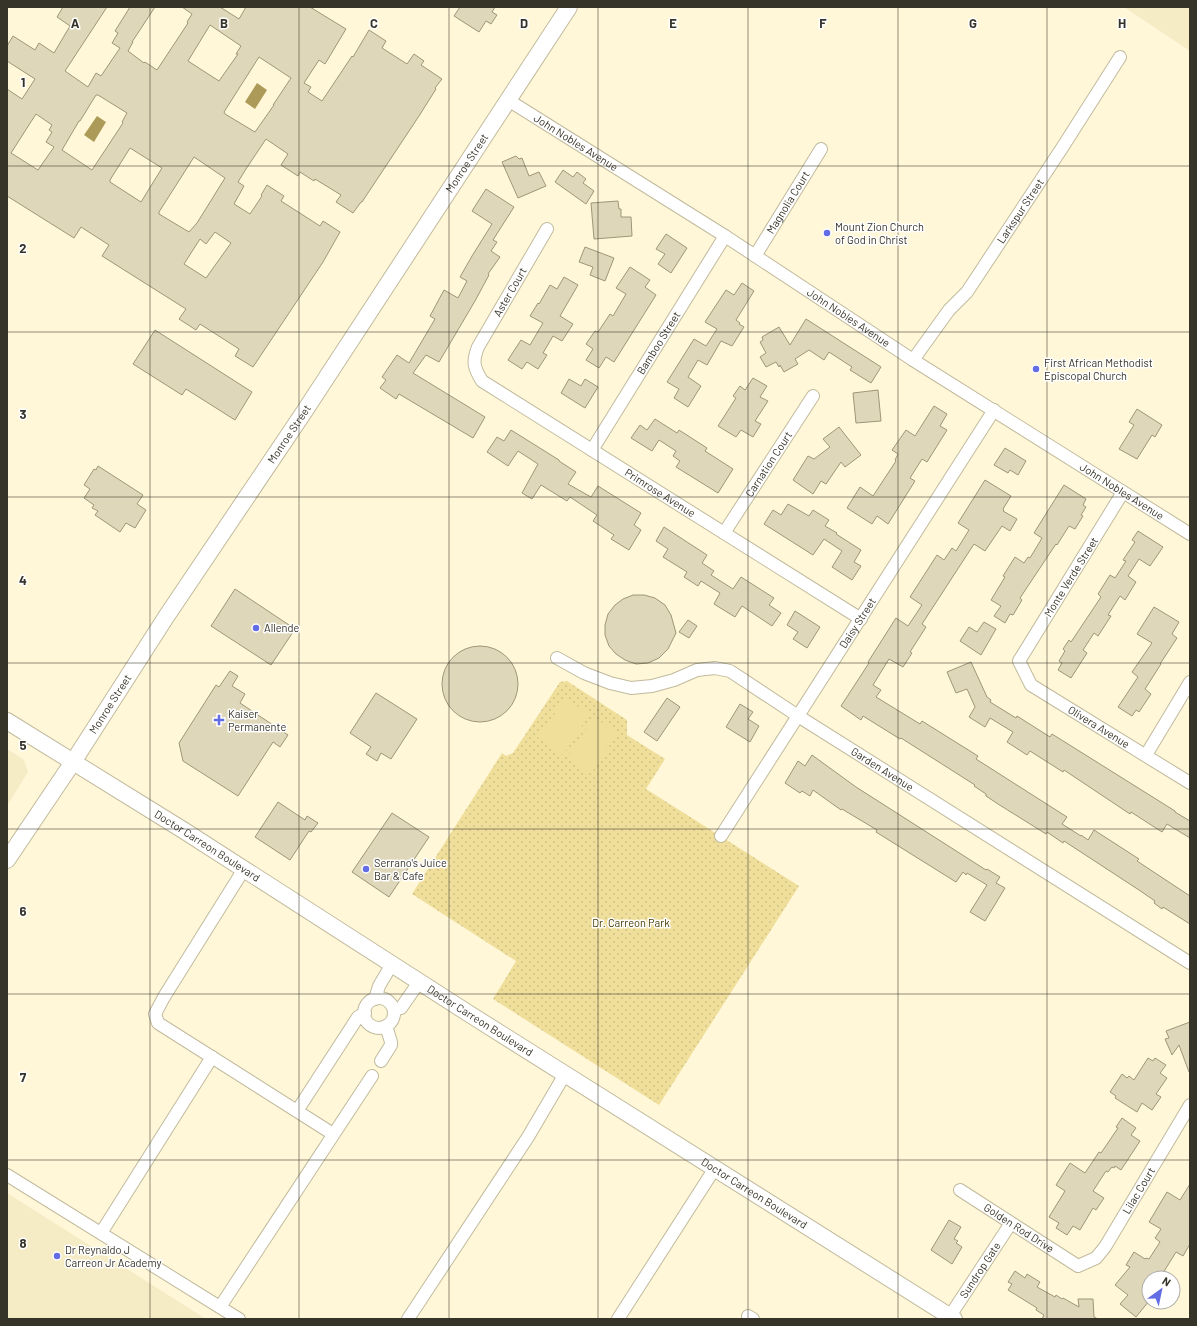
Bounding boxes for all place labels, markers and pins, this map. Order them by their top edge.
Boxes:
place label: Mount Zion Church of God in Christ [835,220,924,246]
marker: Mount Zion Church of God in Christ [822,228,832,238]
place label: First African Methodist Episcopal Church [1044,356,1153,382]
marker: First African Methodist Episcopal Church [1031,364,1041,374]
place label: Allende [264,621,299,634]
marker: Allende [251,623,261,633]
place label: Kaiser Permanente [228,707,286,733]
marker: Kaiser Permanente [213,714,225,726]
place label: Serrano's Juice Bar & Cafe [374,856,447,882]
marker: Serrano's Juice Bar & Cafe [361,864,371,874]
place label: Dr Reynaldo J Carreon Jr Academy [65,1243,162,1269]
marker: Dr Reynaldo J Carreon Jr Academy [52,1251,62,1261]

